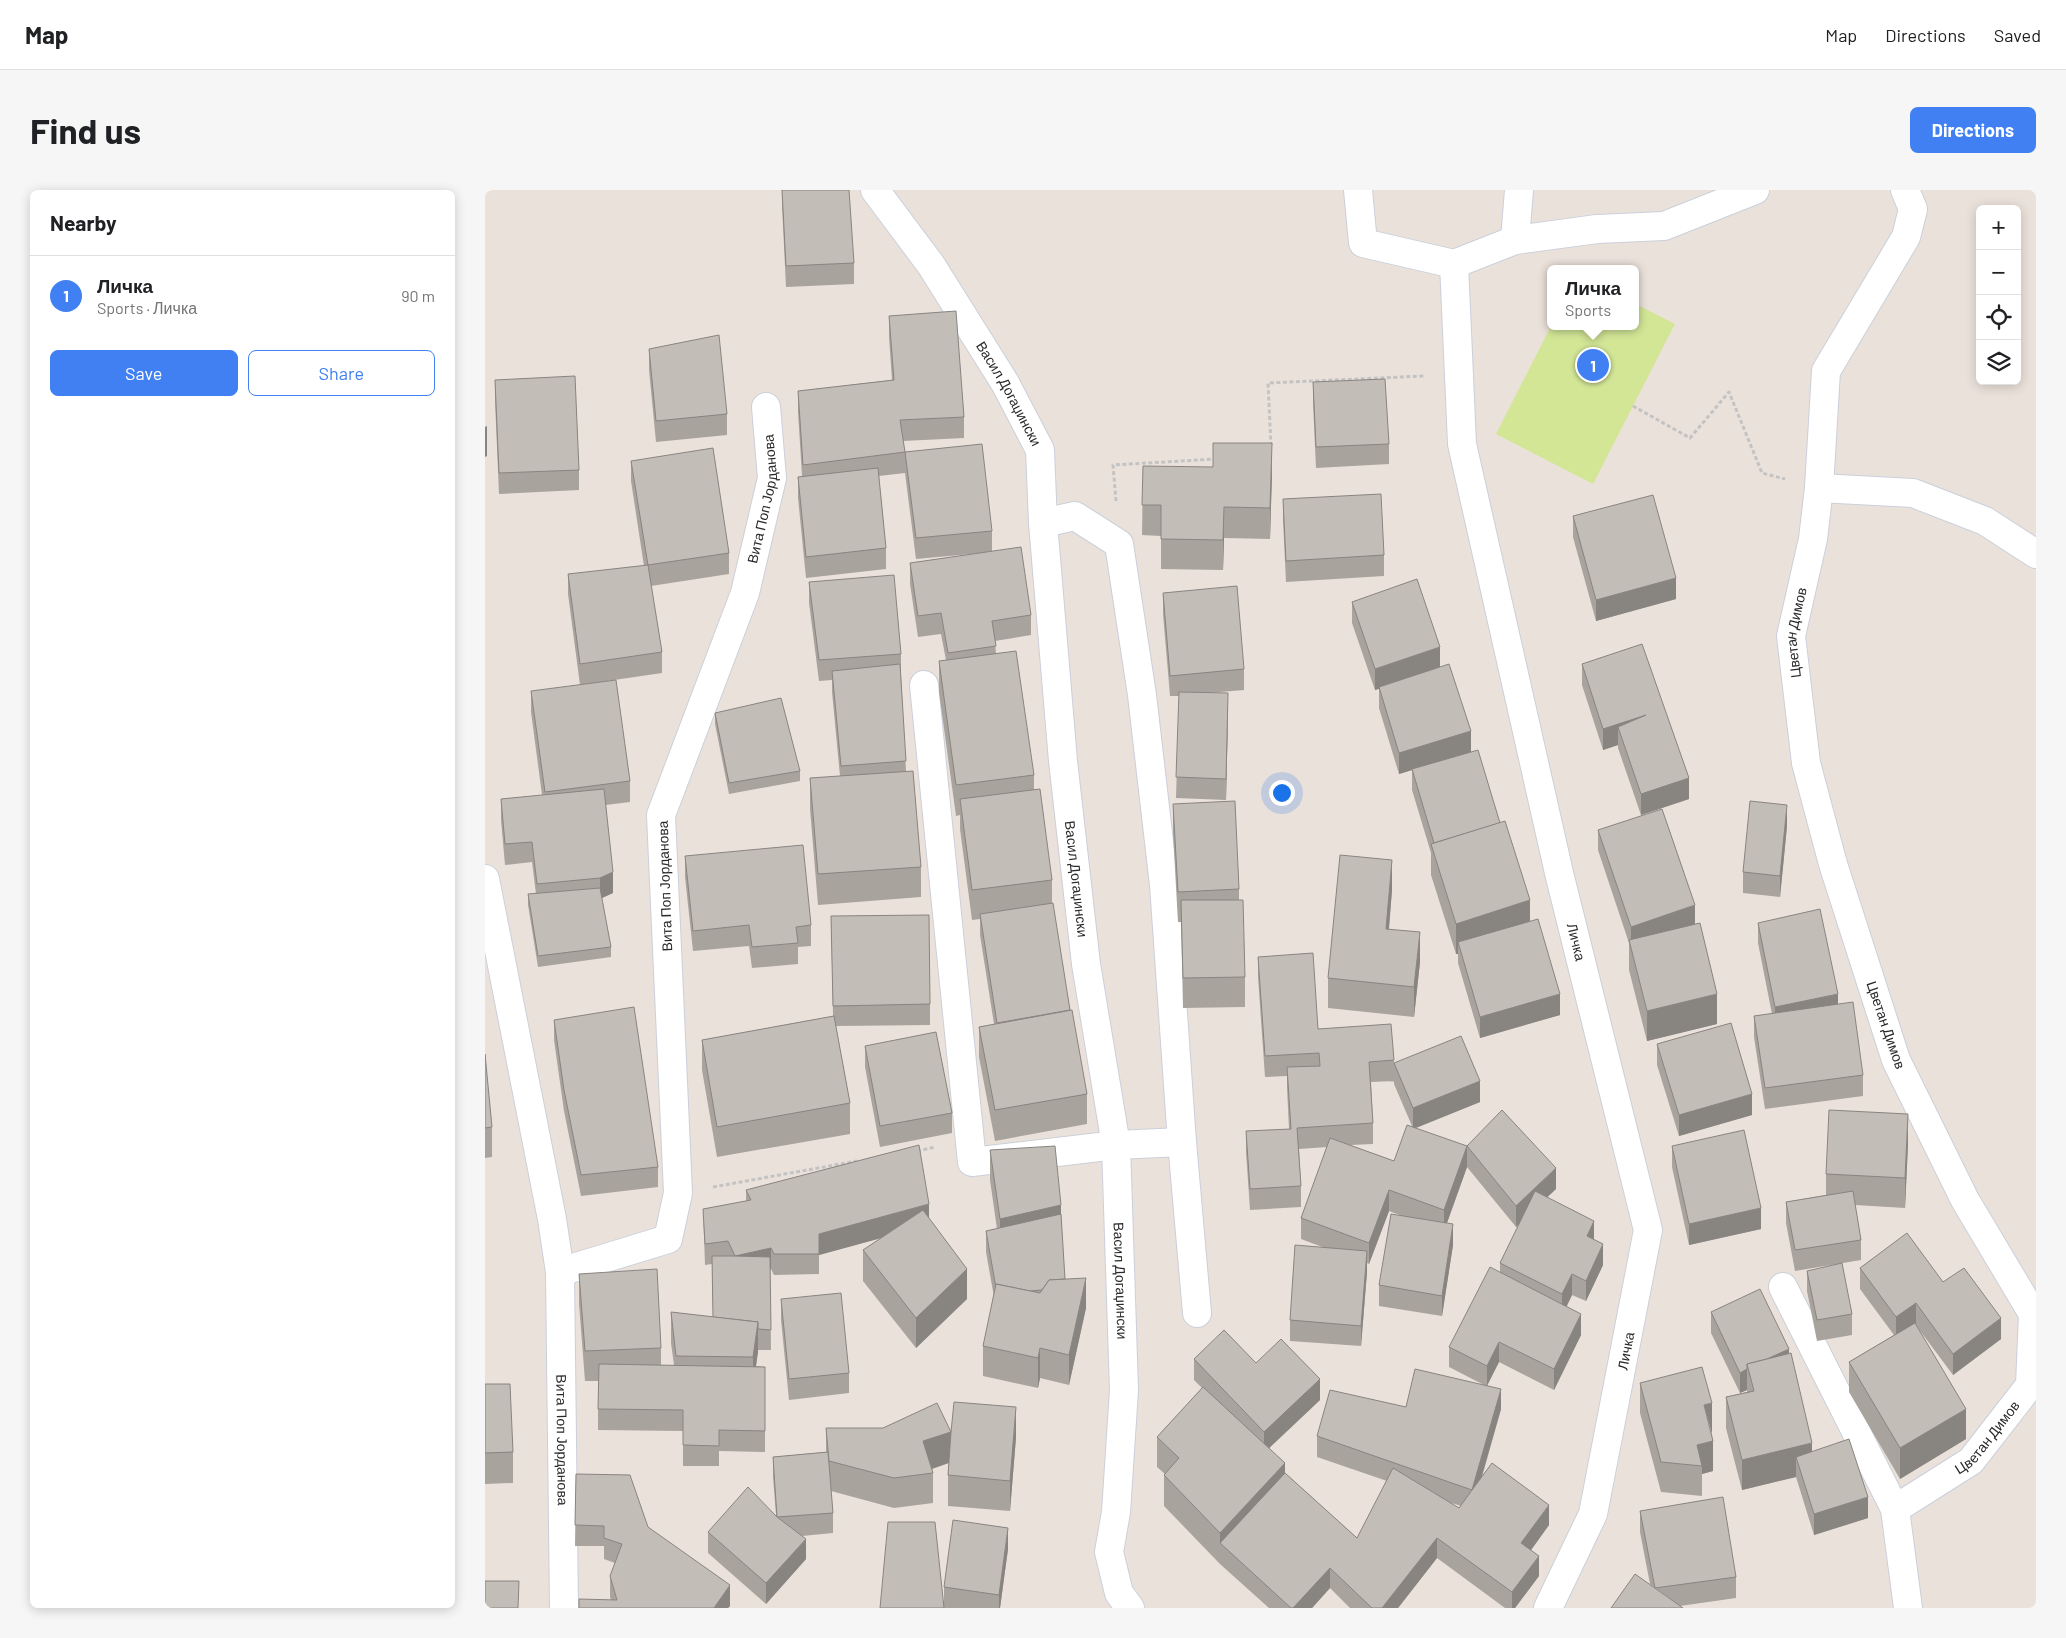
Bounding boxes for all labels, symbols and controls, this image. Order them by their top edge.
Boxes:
text: Map [25,20,68,49]
text: Map [1825,24,1857,46]
text: Directions [1885,24,1966,46]
text: Saved [1994,24,2041,46]
button: Directions [1910,107,2036,153]
text: Find us [30,109,141,151]
map controls [1976,205,2021,385]
button: + [1976,205,2021,250]
text: Nearby [50,210,116,235]
button: − [1976,250,2021,295]
popup [1547,265,1639,330]
text: Личка [97,274,153,297]
text: Личка [1565,276,1621,299]
text: 1 [63,286,69,305]
text: 90 m [401,286,435,305]
button: locate [1976,295,2021,340]
text: Sports · Личка [97,298,197,317]
text: Sports [1565,300,1611,319]
street label: Васил Догаџински [973,338,1045,449]
button: layers [1976,340,2021,385]
pin: 1 [1577,346,1609,384]
button: Save [50,350,238,396]
button: Share [248,350,435,396]
street label: Вита Поп Јорданова [743,434,780,565]
street label: Цветан Димов [1782,586,1810,679]
your location [1269,780,1295,806]
street label: Вита Поп Јорданова [654,820,675,952]
street label: Васил Догаџински [1062,820,1092,938]
street label: Личка [1564,921,1590,963]
street label: Цветан Димов [1864,979,1909,1071]
street label: Васил Догаџински [1111,1222,1131,1340]
street label: Личка [1613,1330,1638,1371]
street label: Вита Поп Јорданова [553,1374,572,1506]
street label: Цветан Димов [1951,1397,2023,1477]

